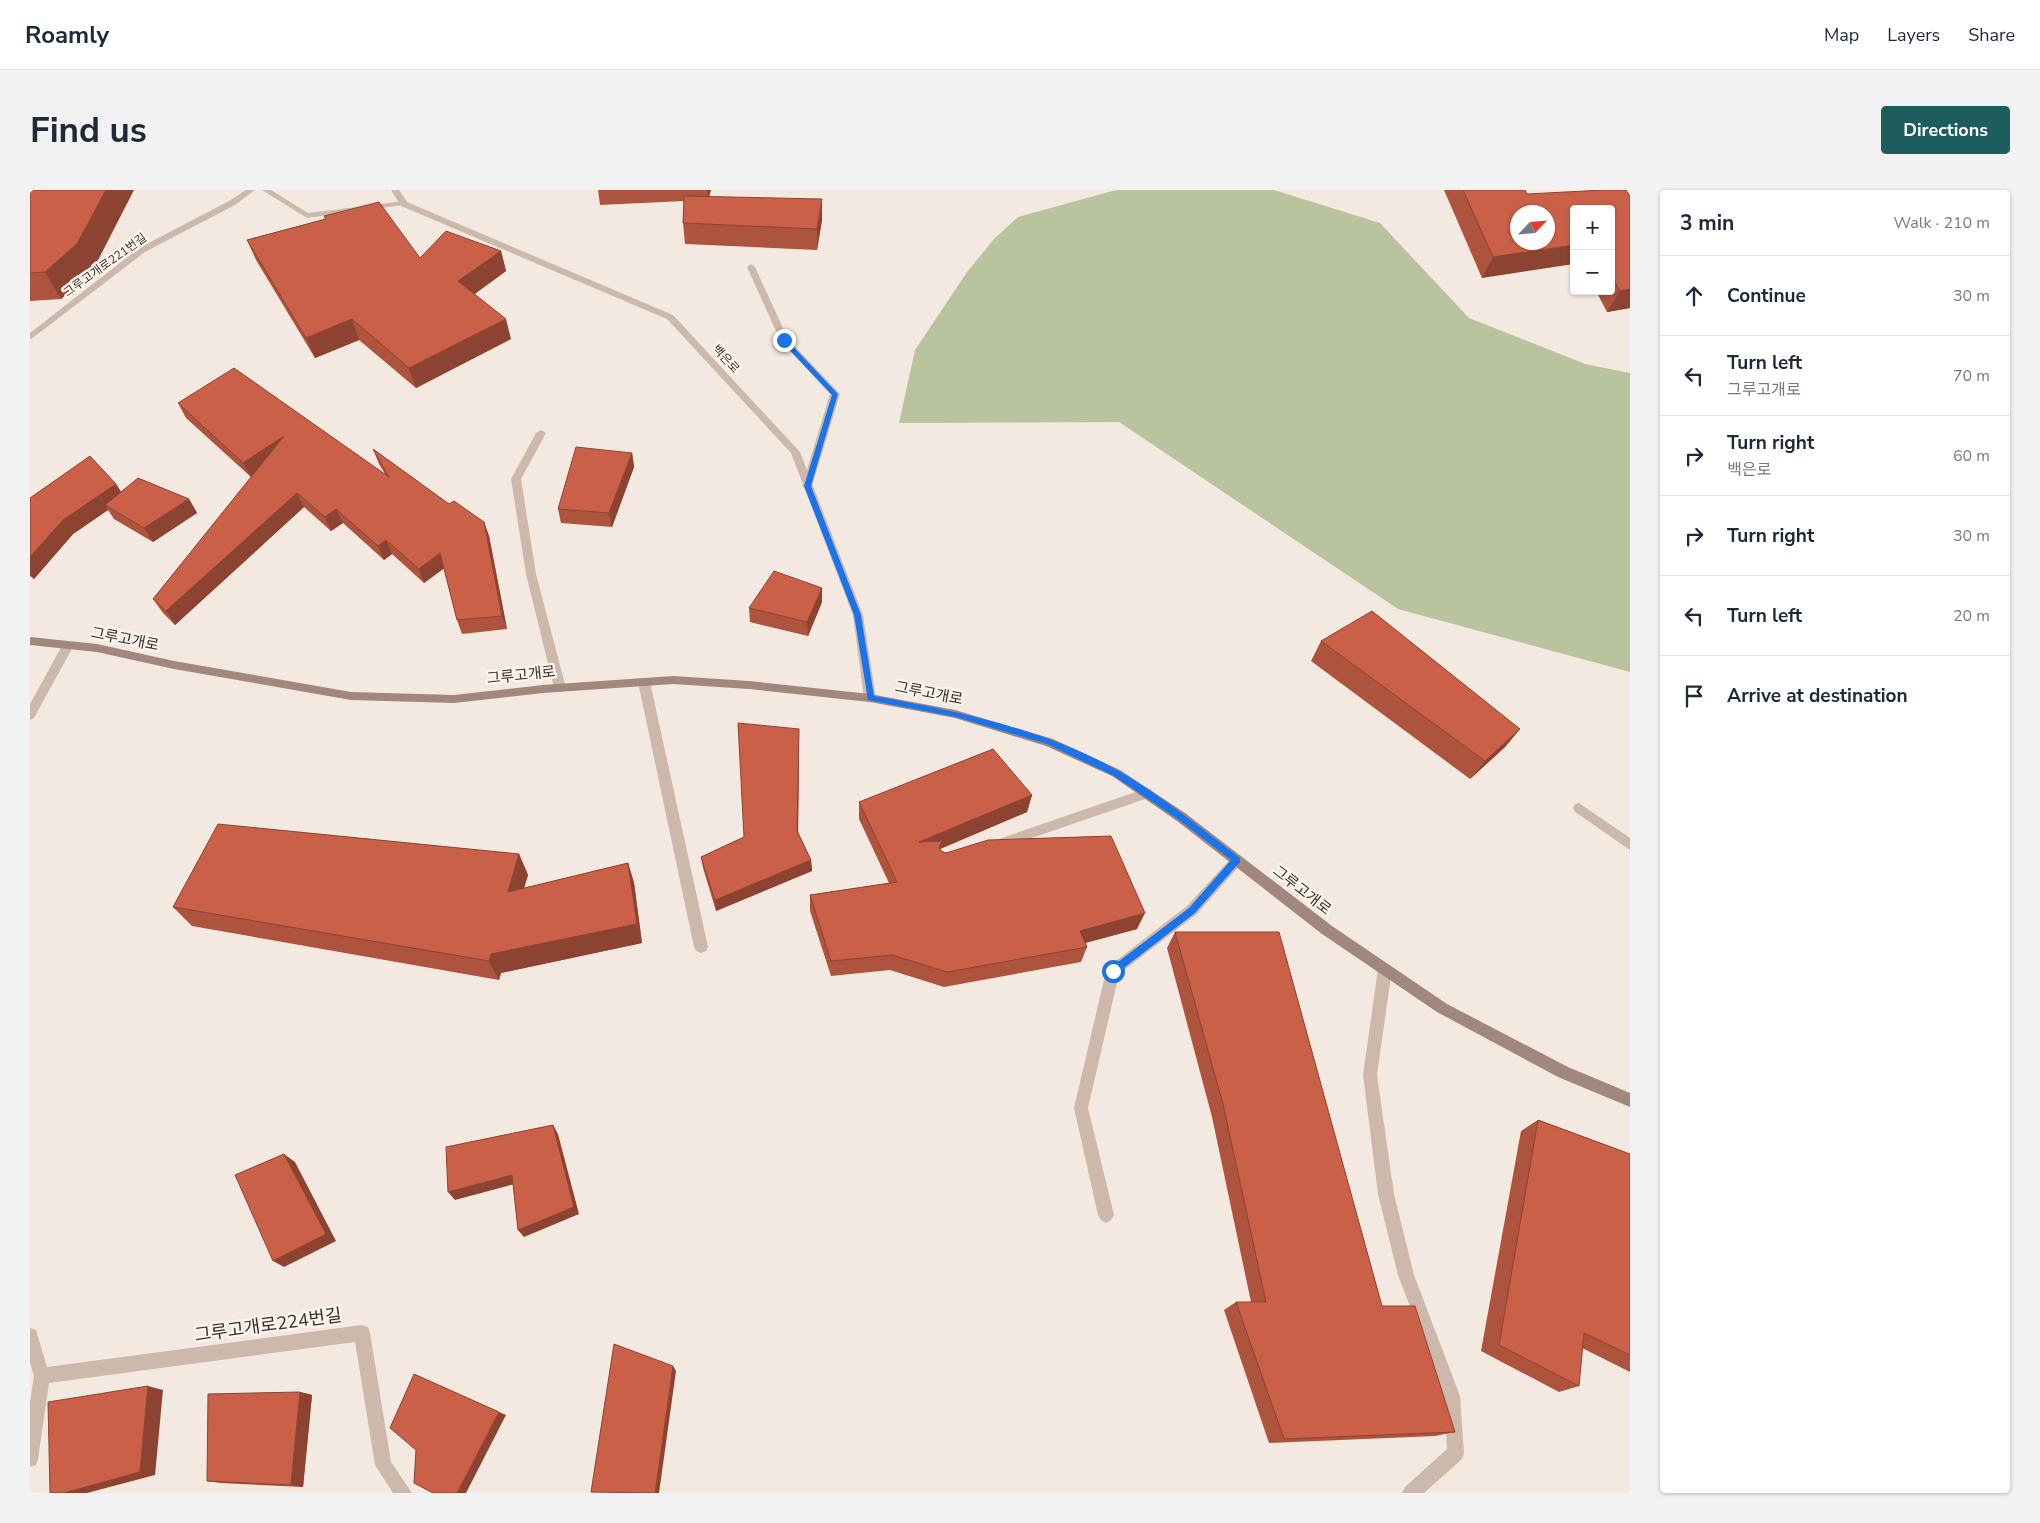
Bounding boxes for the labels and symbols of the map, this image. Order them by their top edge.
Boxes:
north arrow [1510,205,1555,250]
street label: 그루고개로221번길 [60,229,150,301]
route end [773,329,796,352]
street label: 백은로 [709,341,743,377]
street label: 그루고개로 [89,623,161,655]
street label: 그루고개로 [486,661,556,689]
street label: 그루고개로 [893,677,965,709]
street label: 그루고개로 [1269,861,1335,919]
route start [1102,960,1125,983]
street label: 그루고개로224번길 [193,1303,343,1347]

